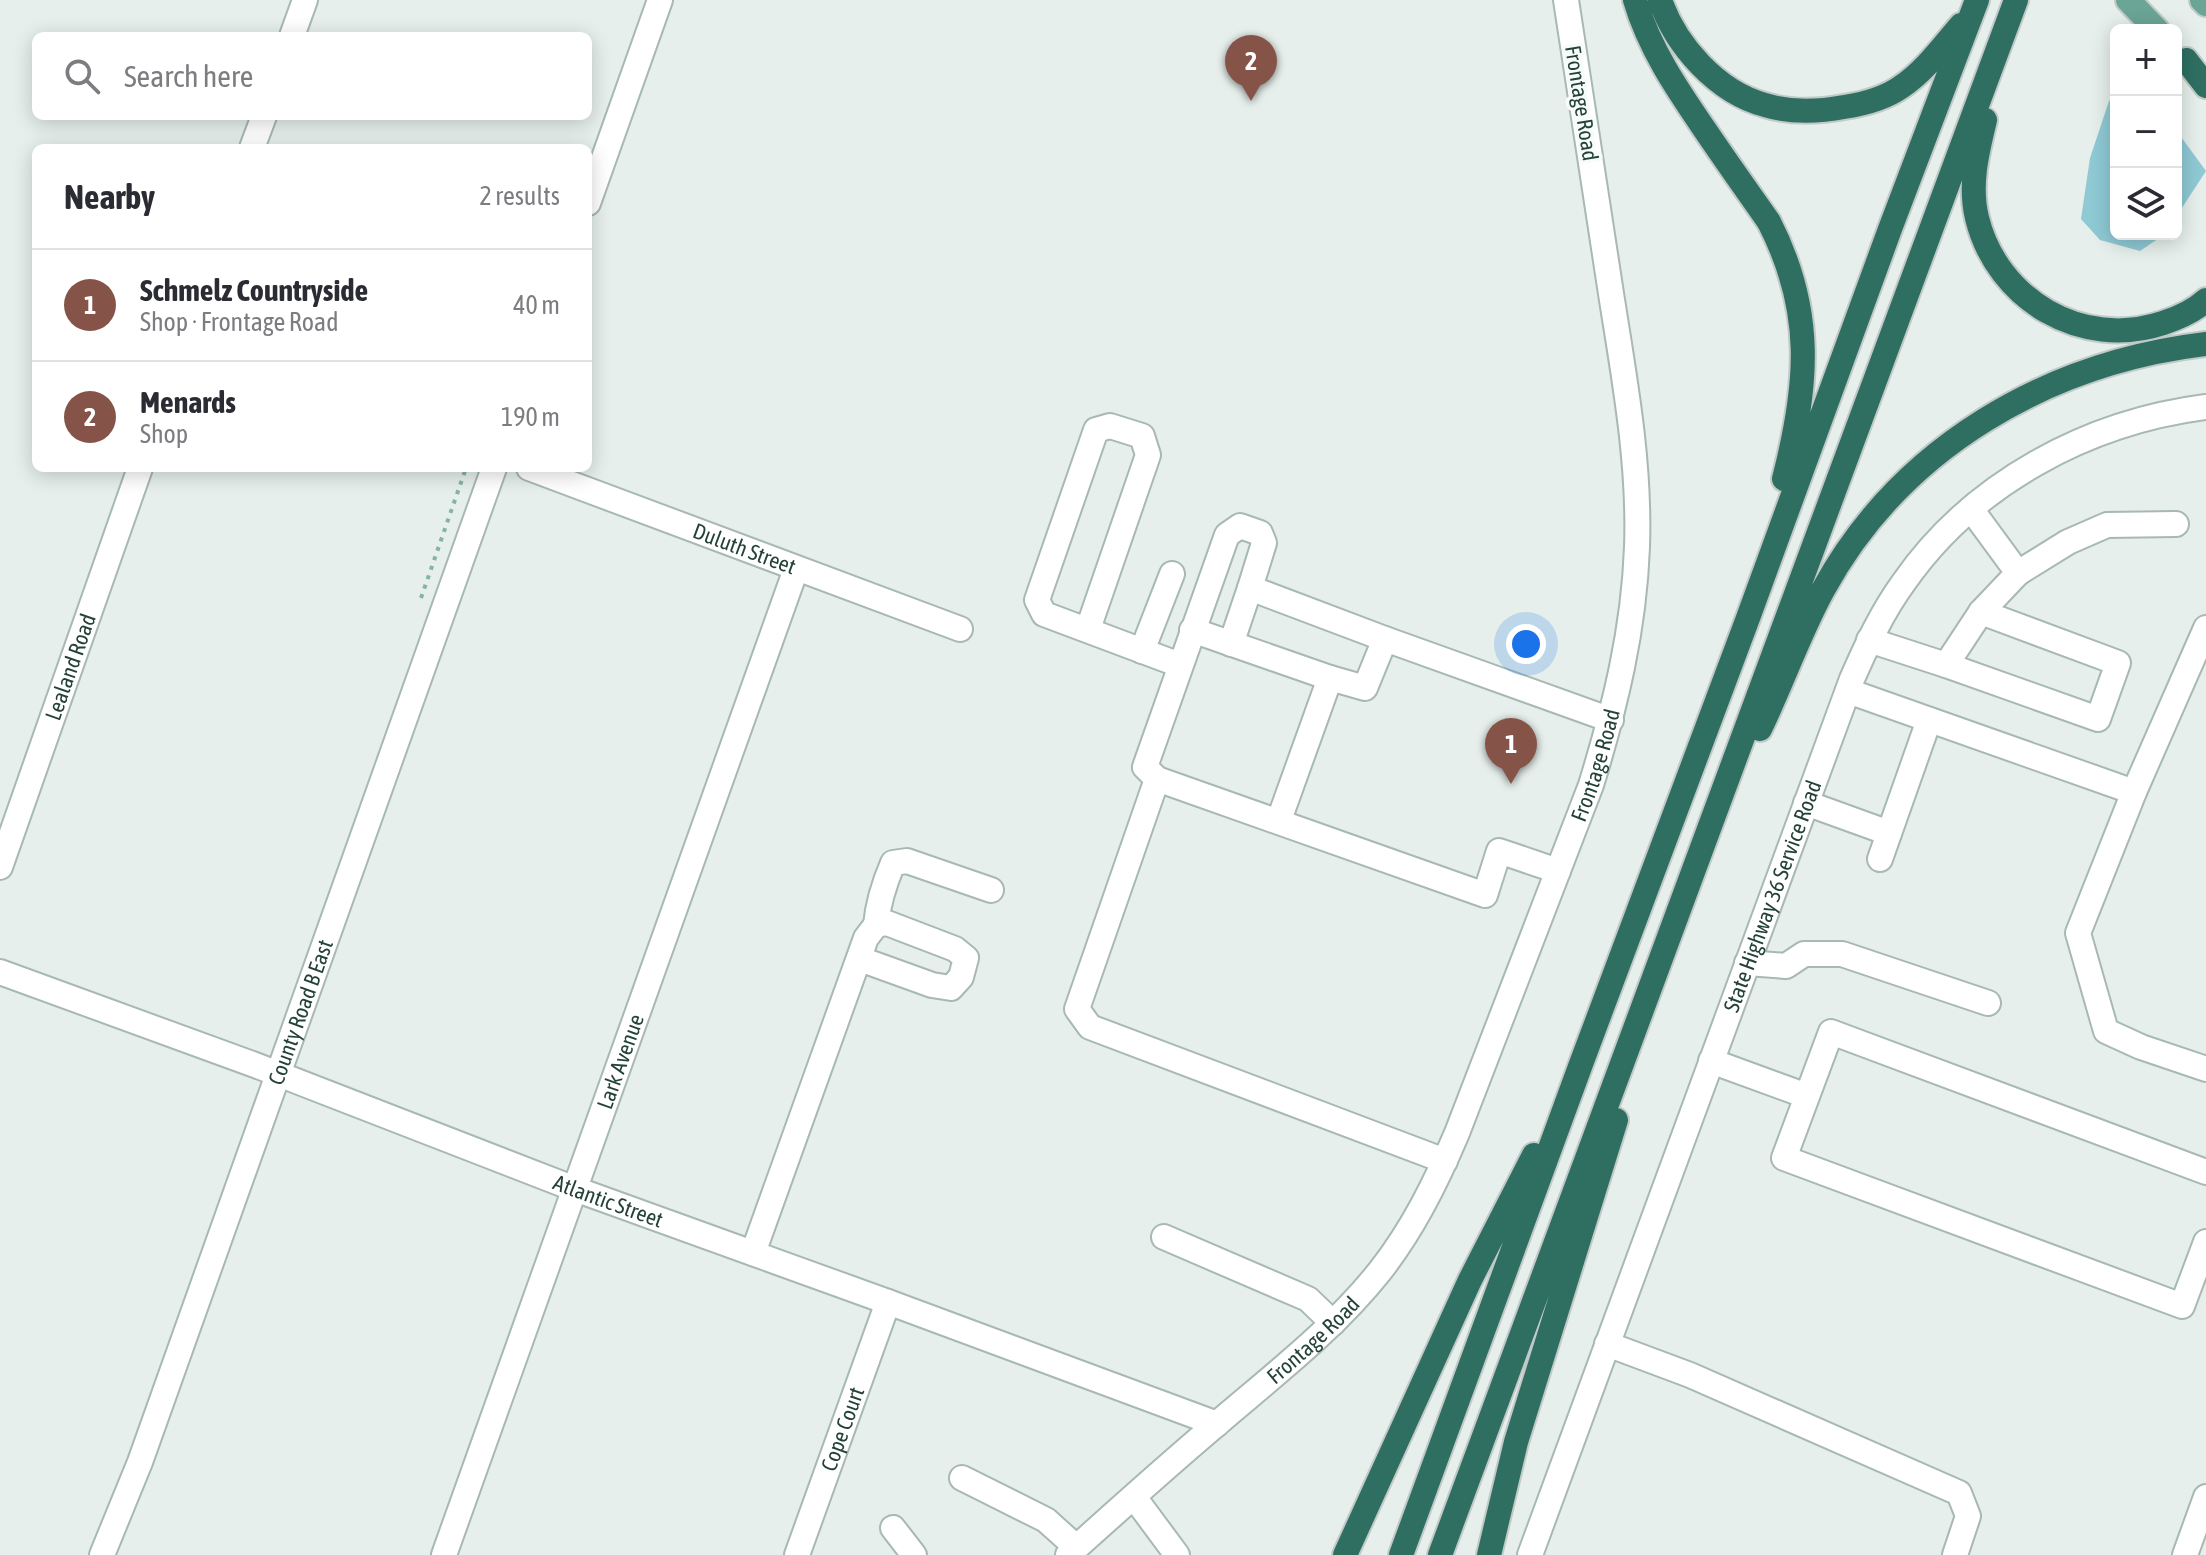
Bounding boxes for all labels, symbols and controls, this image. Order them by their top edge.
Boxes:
map controls [2110,24,2182,240]
button: + [2110,24,2182,96]
search box [32,32,592,120]
pin: 2 [1225,35,1277,101]
street label: Frontage Road [1560,43,1604,163]
icon: search [60,54,104,98]
text: Search here [124,59,253,93]
button: − [2110,96,2182,168]
button: layers [2110,168,2182,240]
text: Nearby [64,177,155,216]
text: 2 results [479,181,560,211]
text: Schmelz Countryside [140,273,368,307]
text: 1 [84,290,96,320]
text: 40 m [513,290,560,320]
text: Shop · Frontage Road [140,307,338,337]
text: Menards [140,385,236,419]
text: 2 [84,402,96,432]
text: 190 m [501,402,560,432]
text: Shop [140,419,188,449]
street label: Duluth Street [689,517,800,580]
street label: Lealand Road [40,610,101,724]
your location [1506,624,1546,664]
street label: Frontage Road [1565,706,1625,825]
pin: 1 [1485,718,1537,784]
street label: State Highway 36 Service Road [1718,777,1827,1016]
street label: County Road B East [262,936,338,1088]
street label: Lark Avenue [591,1011,649,1112]
street label: Atlantic Street [550,1169,667,1233]
street label: Frontage Road [1261,1291,1365,1389]
street label: Cope Court [815,1383,869,1474]

